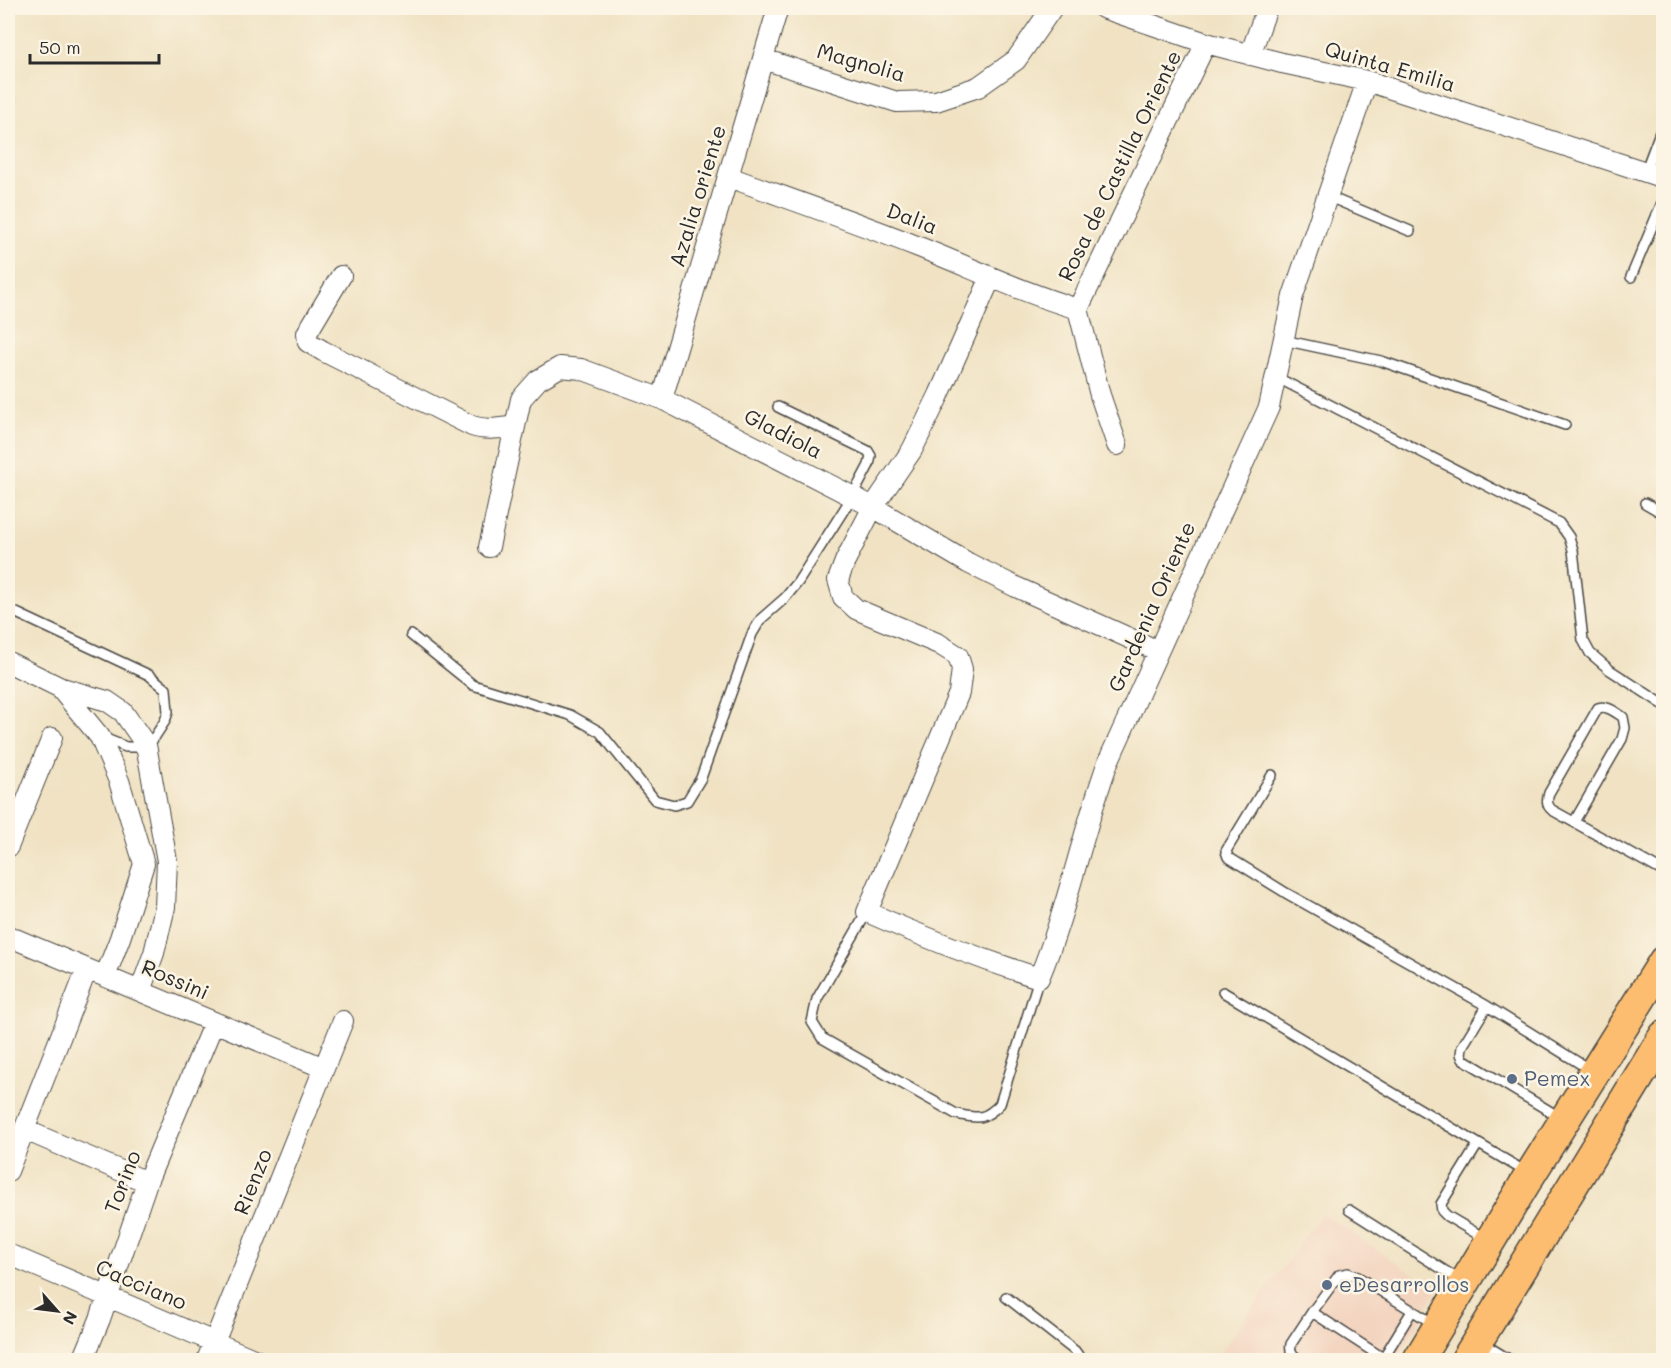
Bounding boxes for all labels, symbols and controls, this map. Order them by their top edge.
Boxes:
scale bar [30,27,159,65]
street label: Quinta Emilia [1322,34,1459,97]
text: 50 m [39,35,81,59]
street label: Magnolia [814,36,909,87]
street label: Rosa de Castilla Oriente [1051,45,1186,285]
street label: Azalia oriente [662,121,731,270]
street label: Dalia [883,196,942,240]
street label: Gladiola [740,401,827,464]
street label: Gardenia Oriente [1101,517,1200,696]
street label: Rossini [138,952,213,1005]
place label: Pemex [1524,1064,1590,1091]
marker: Pemex [1505,1072,1519,1086]
street label: Rienzo [226,1145,277,1218]
street label: Torino [97,1146,146,1217]
street label: Cacciano [92,1252,191,1315]
place label: eDesarrollos [1339,1270,1469,1297]
marker: eDesarrollos [1320,1278,1334,1292]
north arrow [27,1281,87,1341]
text: N [59,1308,83,1329]

